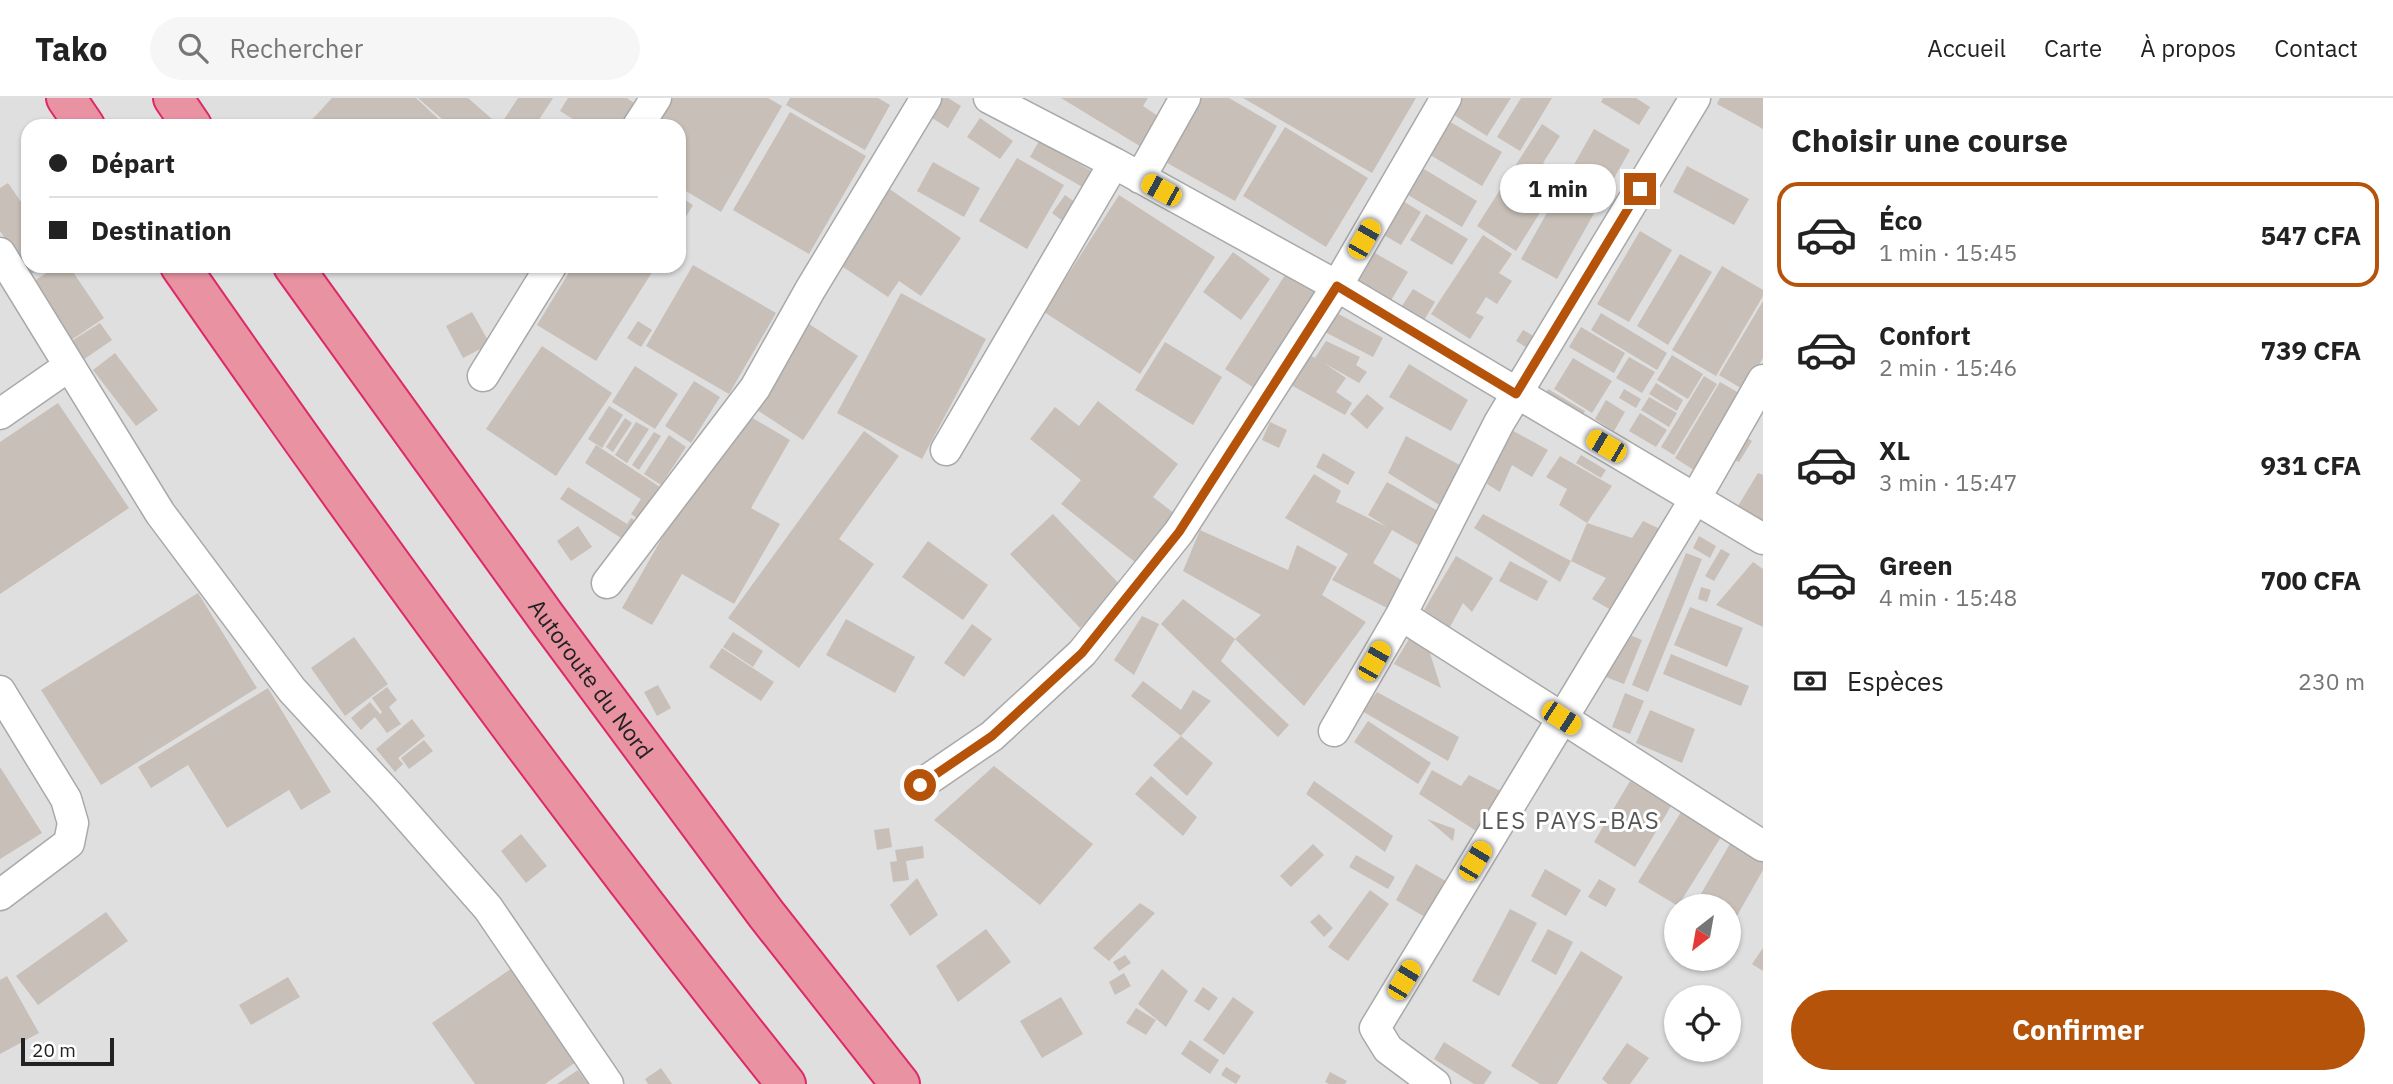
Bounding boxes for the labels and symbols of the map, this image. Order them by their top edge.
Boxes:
callout: 1 min [1500,164,1616,214]
car [1138,171,1185,209]
route end [1624,173,1656,205]
car [1345,216,1384,262]
car [1583,426,1630,466]
street label: Autoroute du Nord [522,592,661,764]
car [1355,638,1394,684]
car [1538,698,1585,738]
route start [904,769,936,801]
district label: LES PAYS-BAS [1481,804,1661,836]
car [1456,838,1495,884]
north arrow [1664,894,1741,971]
car [1385,957,1424,1003]
scale bar [21,1035,114,1067]

